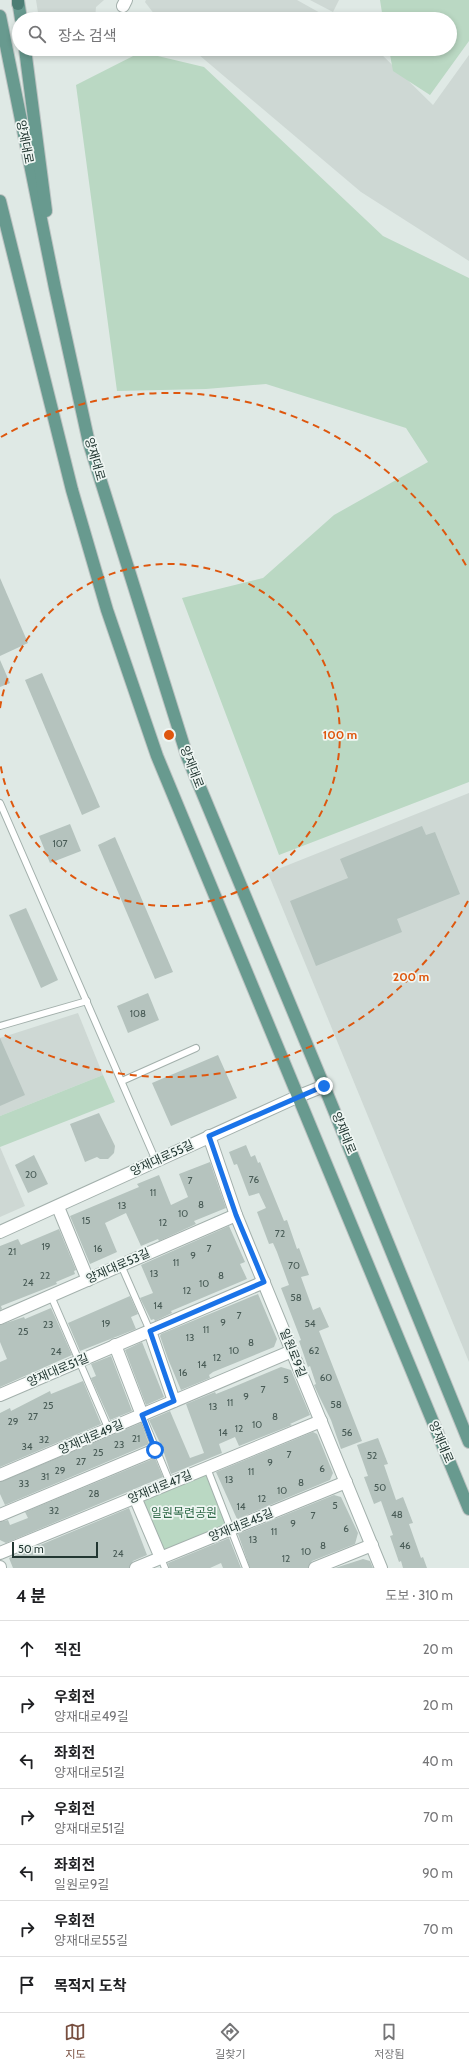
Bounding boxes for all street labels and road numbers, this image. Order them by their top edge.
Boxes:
street label: 양재대로 [14,119,37,165]
street label: 양재대로 [82,436,109,482]
street label: 양재대로 [178,744,207,790]
street label: 양재대로 [329,1110,360,1156]
street label: 양재대로55길 [128,1136,196,1179]
street label: 양재대로53길 [84,1245,152,1286]
street label: 일원로9길 [277,1326,310,1379]
street label: 양재대로51길 [25,1350,91,1389]
street label: 양재대로49길 [56,1416,125,1457]
street label: 양재대로 [426,1419,457,1465]
street label: 양재대로47길 [125,1467,194,1506]
street label: 양재대로45길 [206,1505,275,1544]

